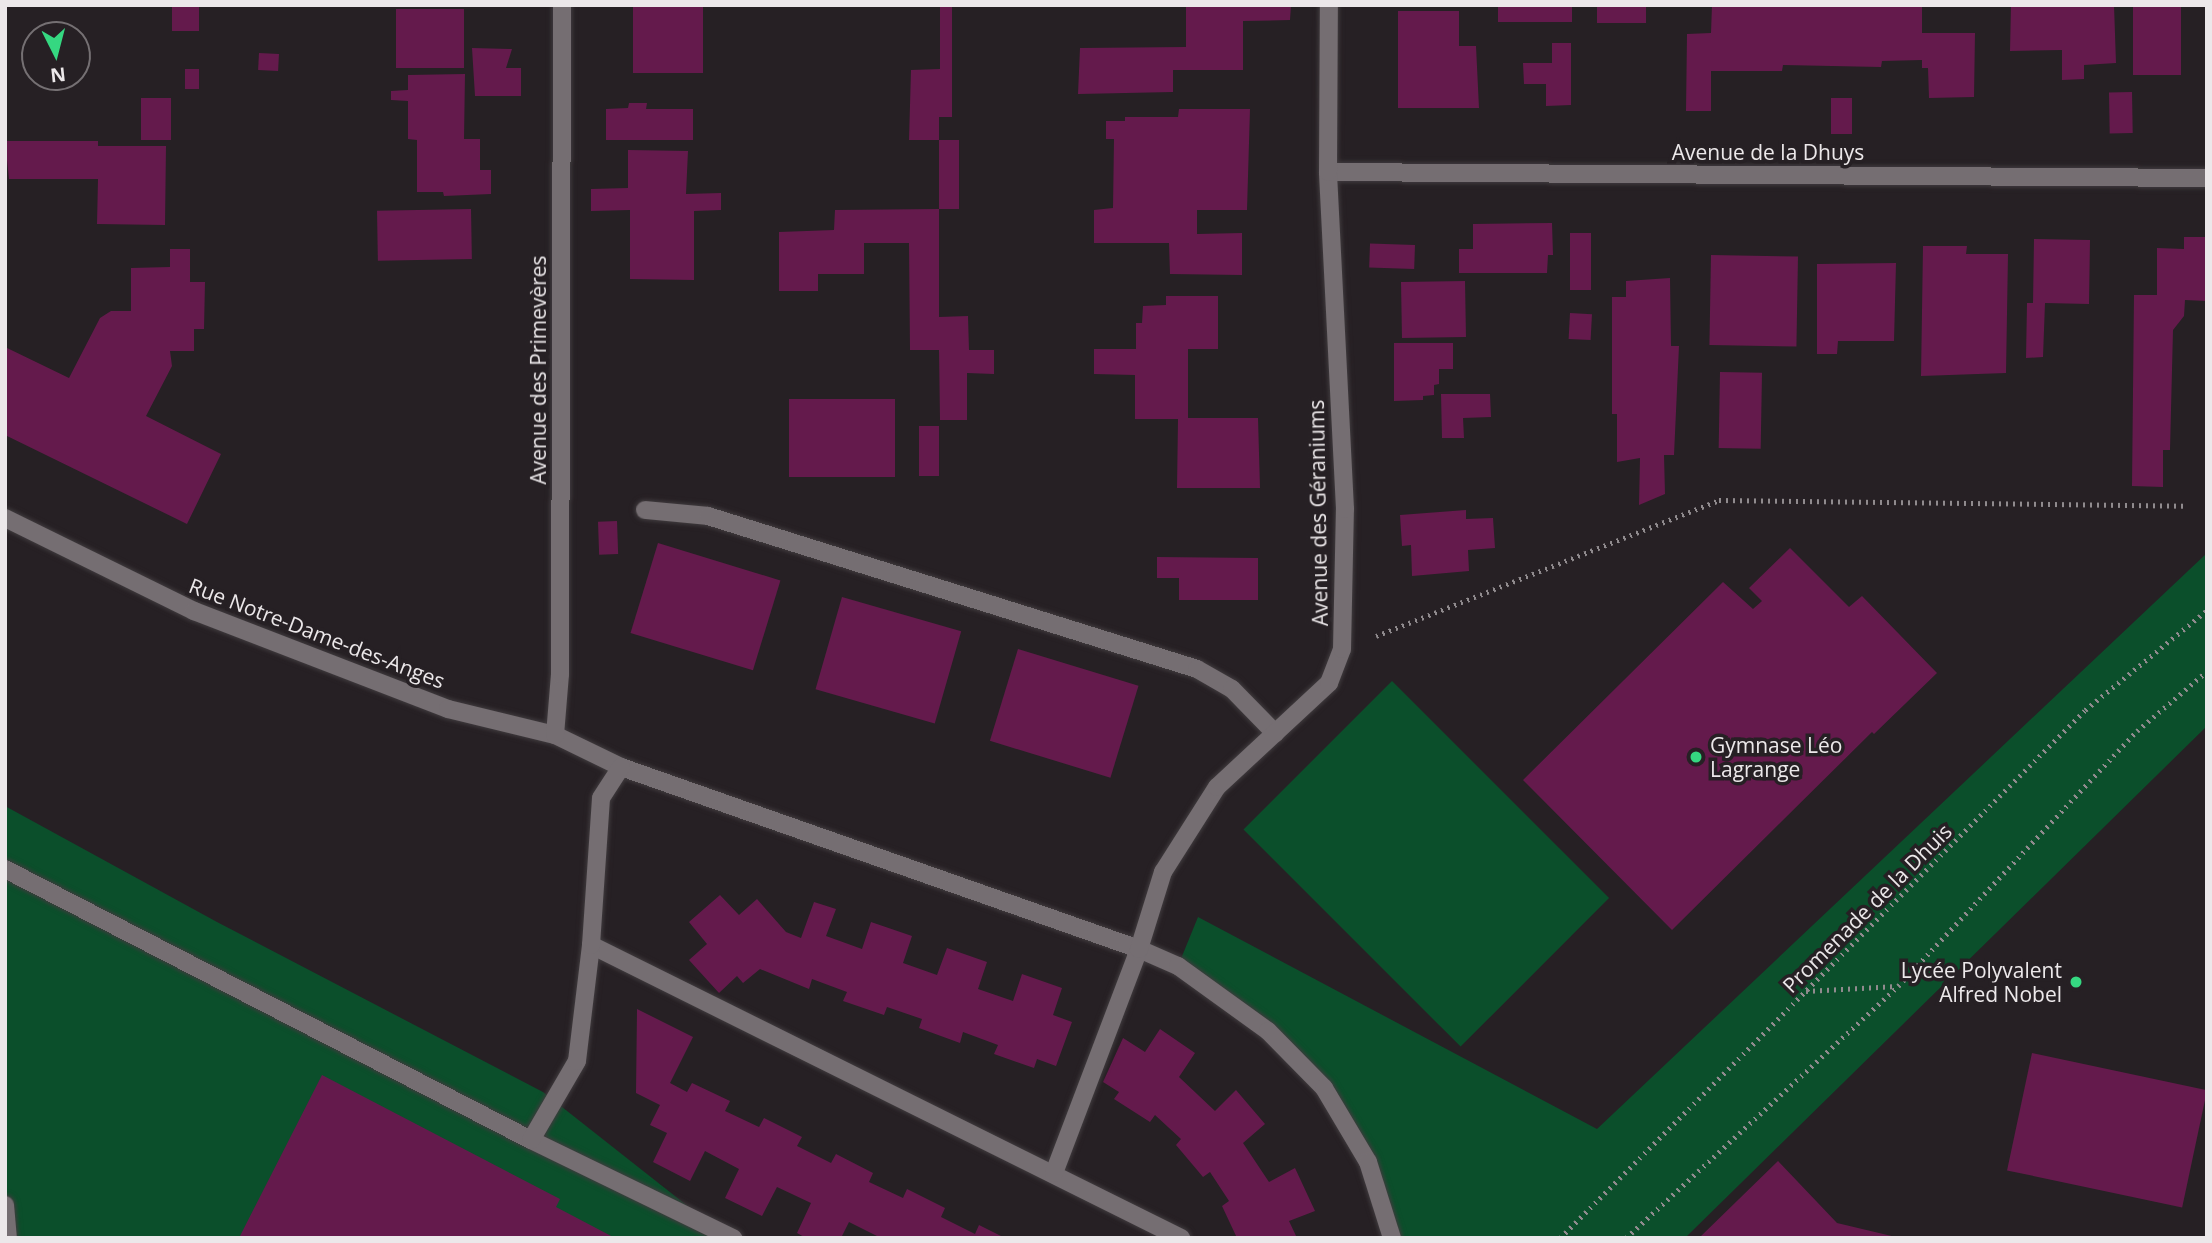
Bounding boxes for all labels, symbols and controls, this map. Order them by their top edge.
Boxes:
north arrow [21,21,91,91]
text: N [49,61,67,89]
street label: Avenue de la Dhuys [1672,139,1864,165]
street label: Avenue des Primevères [525,255,551,485]
street label: Avenue des Géraniums [1303,400,1333,626]
street label: Rue Notre-Dame-des-Anges [186,573,448,693]
place label: Gymnase Léo Lagrange [1710,732,1842,782]
marker: Gymnase Léo Lagrange [1688,749,1704,765]
street label: Promenade de la Dhuis [1777,818,1957,998]
place label: Lycée Polyvalent Alfred Nobel [1901,957,2062,1007]
marker: Lycée Polyvalent Alfred Nobel [2068,974,2084,990]

